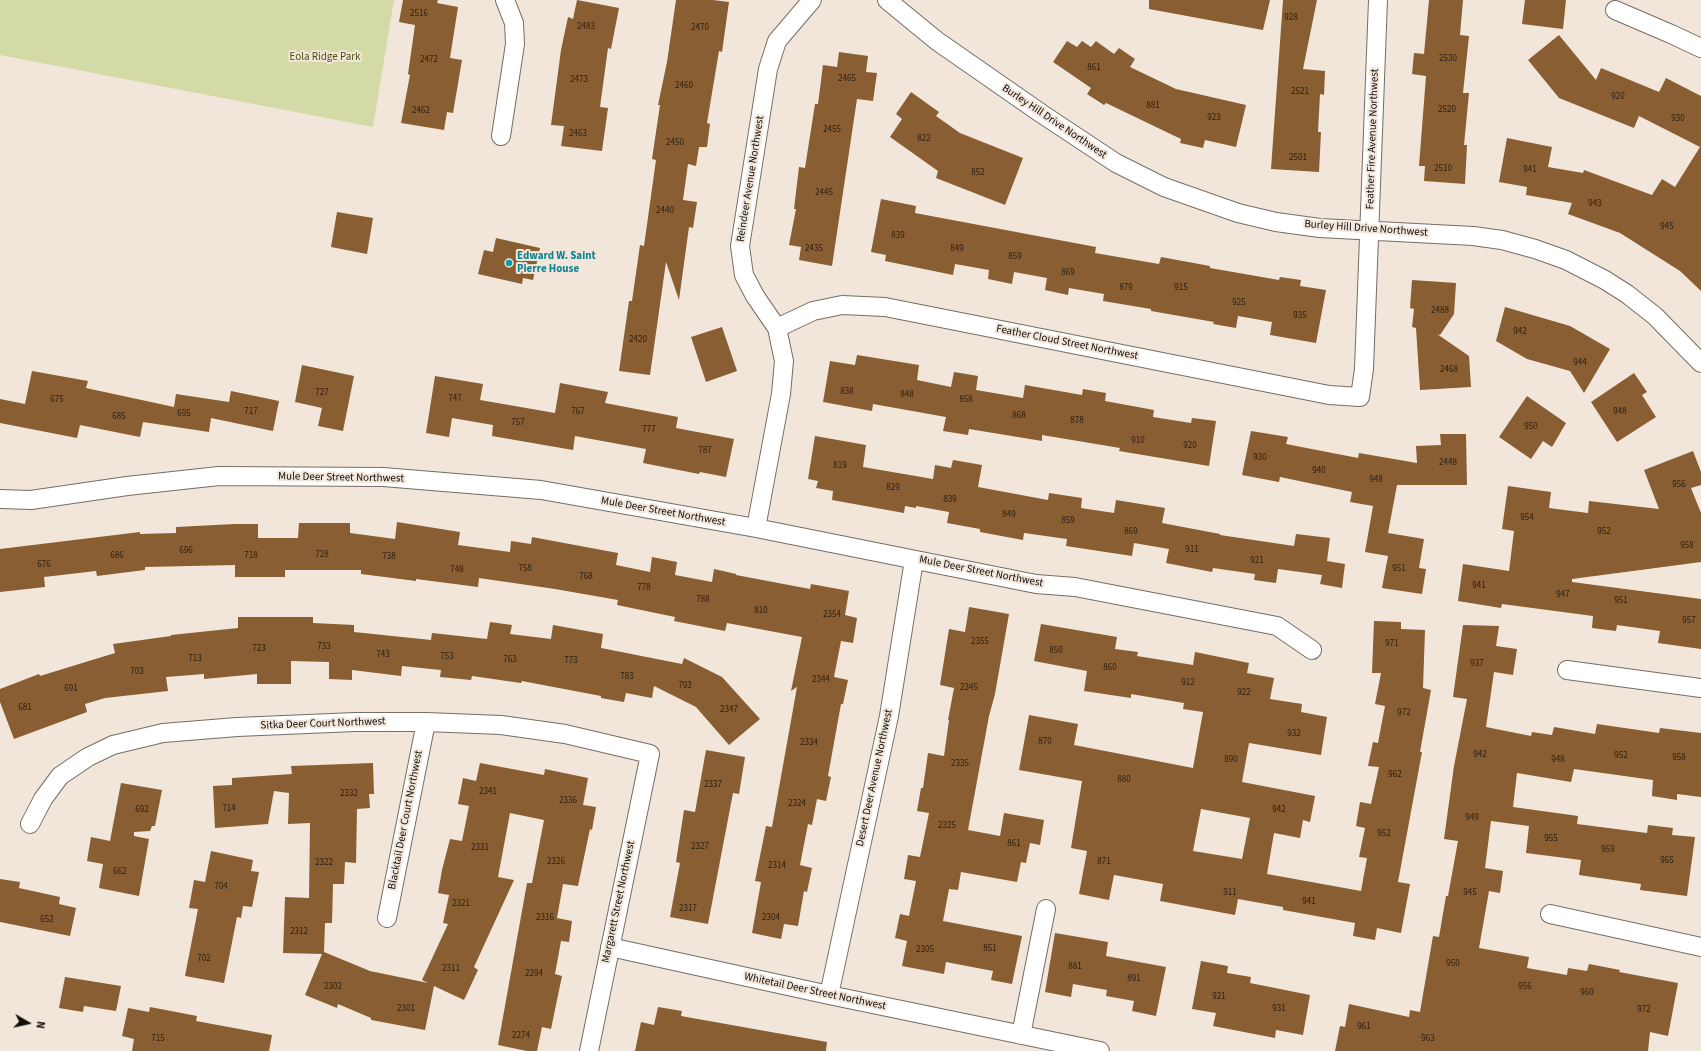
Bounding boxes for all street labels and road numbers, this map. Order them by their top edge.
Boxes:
street label: Feather Fire Avenue Northwest [1364,68,1382,210]
street label: Burley Hill Drive Northwest [999,82,1109,162]
street label: Reindeer Avenue Northwest [735,115,767,243]
street label: Burley Hill Drive Northwest [1304,218,1428,240]
street label: Feather Cloud Street Northwest [995,323,1139,363]
street label: Mule Deer Street Northwest [278,470,404,486]
street label: Mule Deer Street Northwest [600,495,726,529]
street label: Mule Deer Street Northwest [918,554,1044,590]
street label: Desert Deer Avenue Northwest [854,708,896,848]
street label: Sitka Deer Court Northwest [260,715,386,733]
street label: Blacktail Deer Court Northwest [386,749,426,891]
street label: Margarett Street Northwest [600,840,638,964]
street label: Whitetail Deer Street Northwest [743,971,887,1013]

